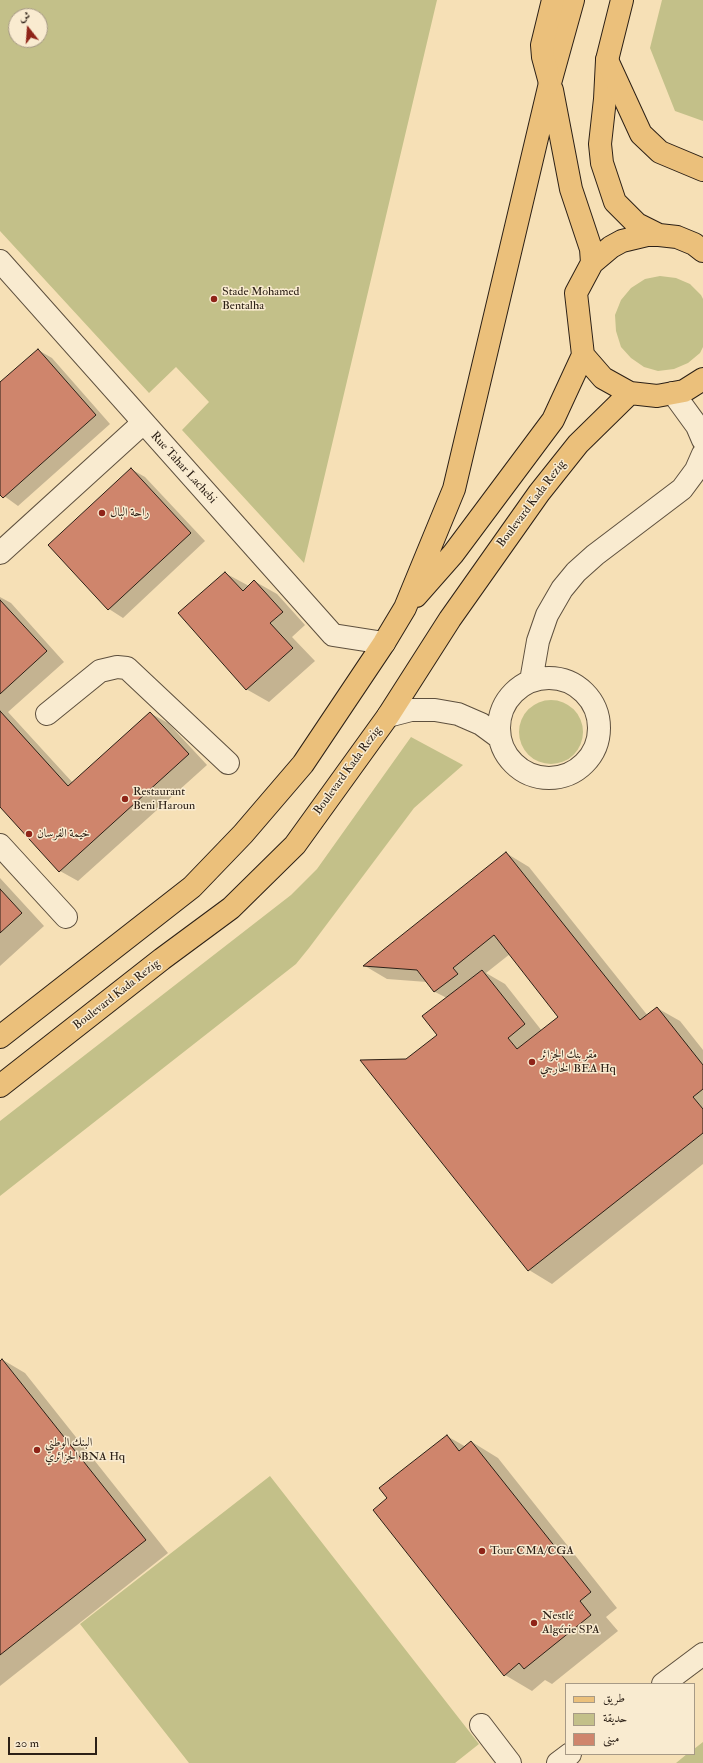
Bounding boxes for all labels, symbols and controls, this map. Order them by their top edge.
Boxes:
north arrow [8,8,48,48]
text: ش [18,9,32,25]
place label: Stade Mohamed Bentalha [222,285,299,313]
marker: Stade Mohamed Bentalha [209,294,219,304]
street label: Rue Tahar Lachebi [147,429,219,507]
street label: Boulevard Kada Rezig [494,457,570,551]
place label: راحة البال [110,506,149,520]
marker: راحة البال [97,508,107,518]
street label: Boulevard Kada Rezig [311,724,385,818]
place label: Restaurant Beni Haroun [133,785,195,813]
marker: Restaurant Beni Haroun [120,794,130,804]
place label: خيمة الفرسان [37,827,90,841]
marker: خيمة الفرسان [24,829,34,839]
street label: Boulevard Kada Rezig [71,957,163,1033]
place label: مقر بنك الجزائر الخارجي BEA Hq [540,1048,616,1076]
marker: مقر بنك الجزائر الخارجي BEA Hq [527,1057,537,1067]
place label: البنك الوطني الجزائري BNA Hq [45,1436,125,1464]
marker: البنك الوطني الجزائري BNA Hq [32,1445,42,1455]
place label: Tour CMA/CGA [490,1544,574,1558]
marker: Tour CMA/CGA [477,1546,487,1556]
place label: Nestlé Algérie SPA [542,1609,600,1637]
marker: Nestlé Algérie SPA [529,1618,539,1628]
legend [565,1683,695,1755]
text: طريق [603,1691,625,1706]
text: حديقة [603,1711,627,1726]
scale bar [10,1729,99,1755]
text: مبنى [603,1731,619,1746]
text: 20 m [15,1736,39,1751]

